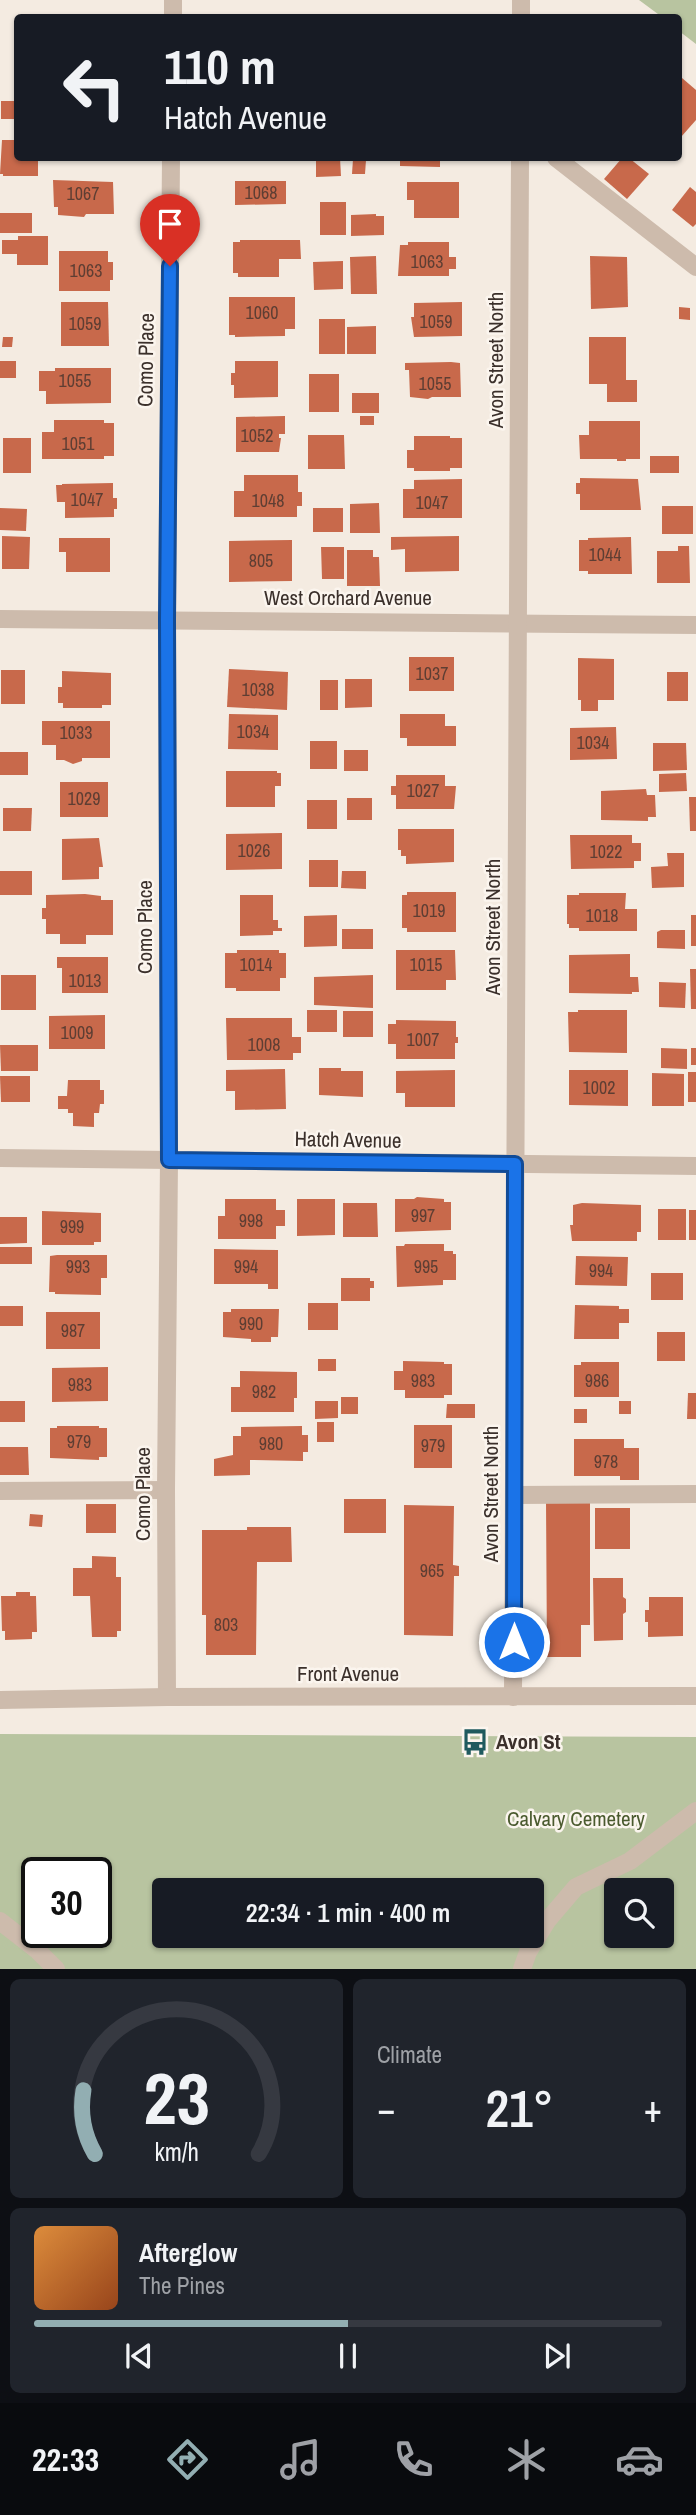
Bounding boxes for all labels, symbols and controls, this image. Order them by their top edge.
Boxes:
text: 110 m [164,33,276,99]
icon: left [49,42,140,133]
text: Hatch Avenue [164,96,327,139]
house number: 1068 [245,180,277,205]
house number: 1067 [67,181,99,206]
pin [140,194,200,266]
icon: arrive [151,205,189,243]
house number: 1063 [411,249,443,274]
house number: 1063 [70,258,102,283]
street label: Avon Street North [481,292,510,429]
house number: 1060 [246,300,278,325]
house number: 1059 [420,309,452,334]
house number: 1059 [69,311,101,336]
street label: Como Place [130,313,161,407]
house number: 1055 [59,368,91,393]
house number: 1055 [419,371,451,396]
house number: 1052 [241,423,273,448]
house number: 1051 [62,431,95,456]
house number: 1047 [71,487,103,512]
house number: 1048 [252,488,284,513]
house number: 1047 [416,490,448,515]
house number: 1044 [589,542,621,567]
house number: 805 [249,548,273,573]
street label: West Orchard Avenue [264,583,432,612]
house number: 1037 [416,661,448,686]
house number: 1038 [242,677,274,702]
house number: 1034 [237,719,269,744]
house number: 1033 [60,720,92,745]
house number: 1034 [577,730,609,755]
house number: 1027 [407,778,439,803]
house number: 1029 [68,786,100,811]
house number: 1026 [238,838,270,863]
house number: 1022 [590,839,622,864]
street label: Avon Street North [478,859,507,996]
street label: Como Place [130,880,159,974]
house number: 1019 [413,898,445,923]
house number: 1018 [586,903,618,928]
house number: 1014 [240,952,272,977]
house number: 1015 [410,952,442,977]
house number: 1013 [69,968,101,993]
house number: 1009 [61,1020,93,1045]
house number: 1007 [407,1027,439,1052]
house number: 1008 [248,1032,280,1057]
house number: 1002 [583,1075,615,1100]
street label: Hatch Avenue [294,1124,402,1155]
house number: 997 [411,1203,435,1228]
house number: 998 [239,1208,263,1233]
house number: 999 [60,1214,84,1239]
house number: 993 [66,1254,90,1279]
house number: 994 [234,1254,258,1279]
house number: 995 [414,1254,438,1279]
house number: 994 [589,1258,613,1283]
house number: 990 [239,1311,263,1336]
house number: 987 [61,1318,85,1343]
house number: 983 [411,1368,435,1393]
house number: 986 [585,1368,609,1393]
house number: 983 [68,1372,92,1397]
house number: 982 [252,1379,276,1404]
street label: Avon Street North [476,1426,505,1563]
house number: 979 [67,1429,91,1454]
house number: 980 [259,1431,283,1456]
house number: 979 [421,1433,445,1458]
street label: Como Place [128,1447,157,1541]
house number: 978 [594,1449,618,1474]
house number: 965 [420,1558,444,1583]
position arrow [477,1605,551,1679]
house number: 803 [214,1612,238,1637]
street label: Front Avenue [297,1659,399,1688]
bus stop icon: Avon St [460,1727,490,1757]
place label: Avon St [496,1727,561,1756]
park label: Calvary Cemetery [507,1804,645,1833]
speed limit sign: 30 [21,1857,112,1948]
map controls [604,1878,674,1948]
button: search [604,1878,674,1948]
text: 22:34 · 1 min · 400 m [246,1895,450,1930]
text: Climate [377,2039,442,2070]
text: 23 [143,2050,210,2148]
text: 21° [485,2073,554,2143]
text: − [377,2083,395,2134]
text: + [644,2083,662,2134]
text: km/h [154,2135,199,2169]
text: Afterglow [139,2235,237,2270]
text: The Pines [139,2270,225,2301]
icon: previous [120,2337,158,2375]
icon: pause [329,2337,367,2375]
icon: next [538,2337,576,2375]
icon: directions [163,2435,212,2484]
icon: music [276,2435,325,2484]
icon: phone [389,2435,438,2484]
icon: climate [502,2435,551,2484]
icon: car [615,2435,664,2484]
text: 22:33 [32,2438,99,2481]

